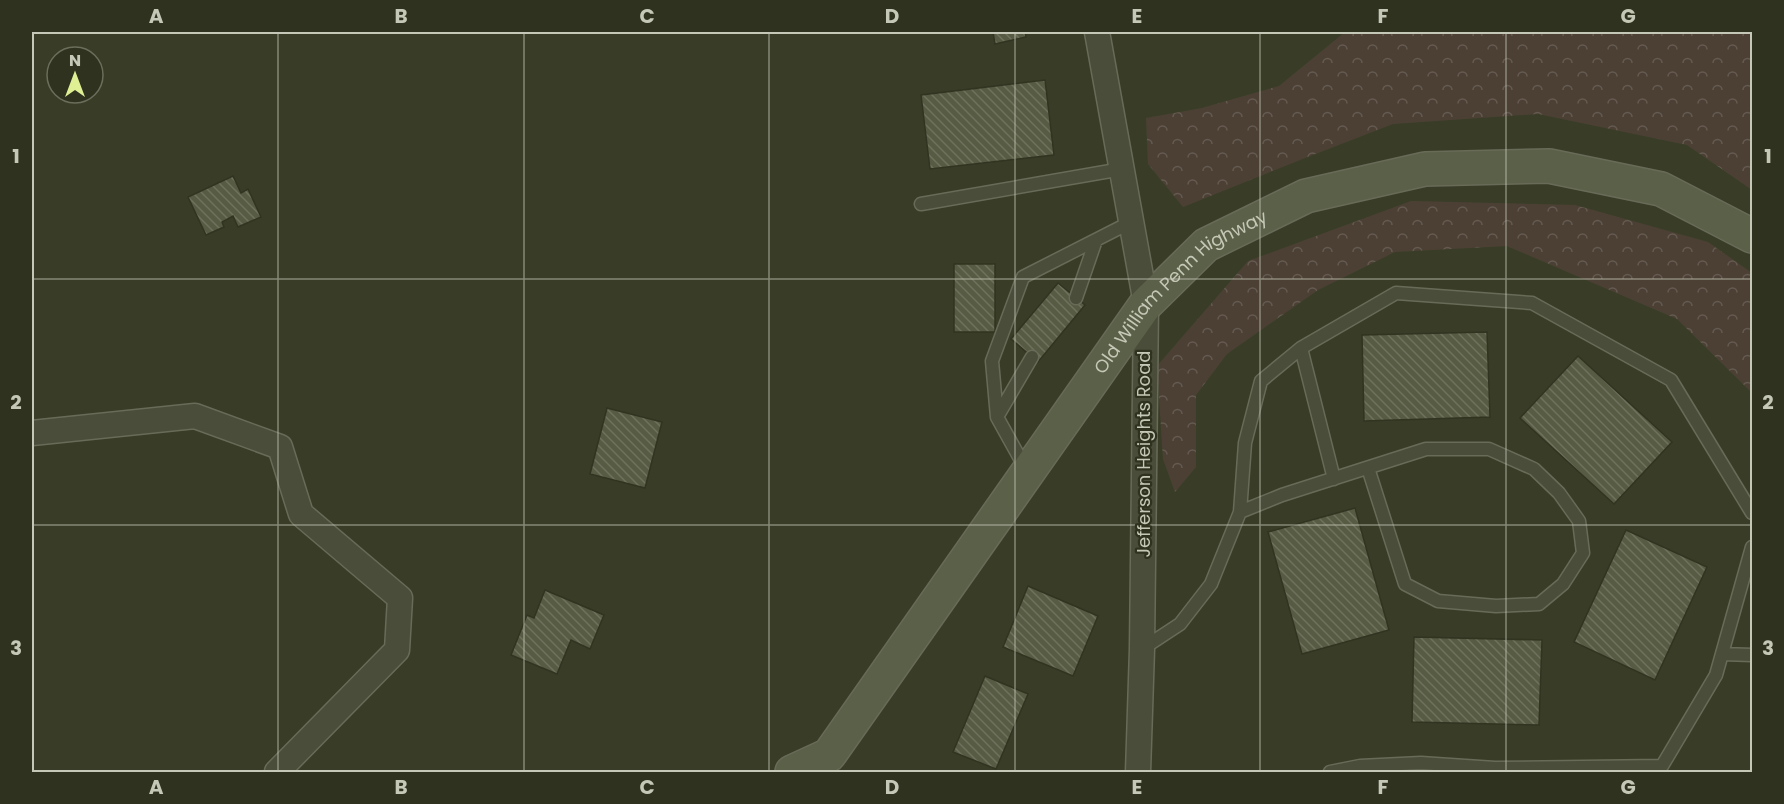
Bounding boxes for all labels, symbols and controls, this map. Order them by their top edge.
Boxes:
text: A [149,2,164,30]
text: B [394,2,408,30]
text: C [639,2,655,30]
text: D [885,2,899,30]
text: E [1132,2,1142,30]
text: F [1378,2,1389,30]
text: G [1620,2,1636,30]
north arrow [45,45,105,105]
text: N [69,49,81,72]
text: 1 [12,142,20,170]
text: 1 [1764,142,1772,170]
street label: Old William Penn Highway [1088,204,1271,379]
street label: Jefferson Heights Road [1131,351,1156,557]
text: 2 [10,388,22,416]
text: 2 [1762,388,1774,416]
text: 3 [10,634,22,662]
text: 3 [1762,634,1774,662]
text: A [149,773,164,801]
text: B [394,773,408,801]
text: C [639,773,655,801]
text: D [885,773,899,801]
text: E [1132,773,1142,801]
text: F [1378,773,1389,801]
text: G [1620,773,1636,801]

